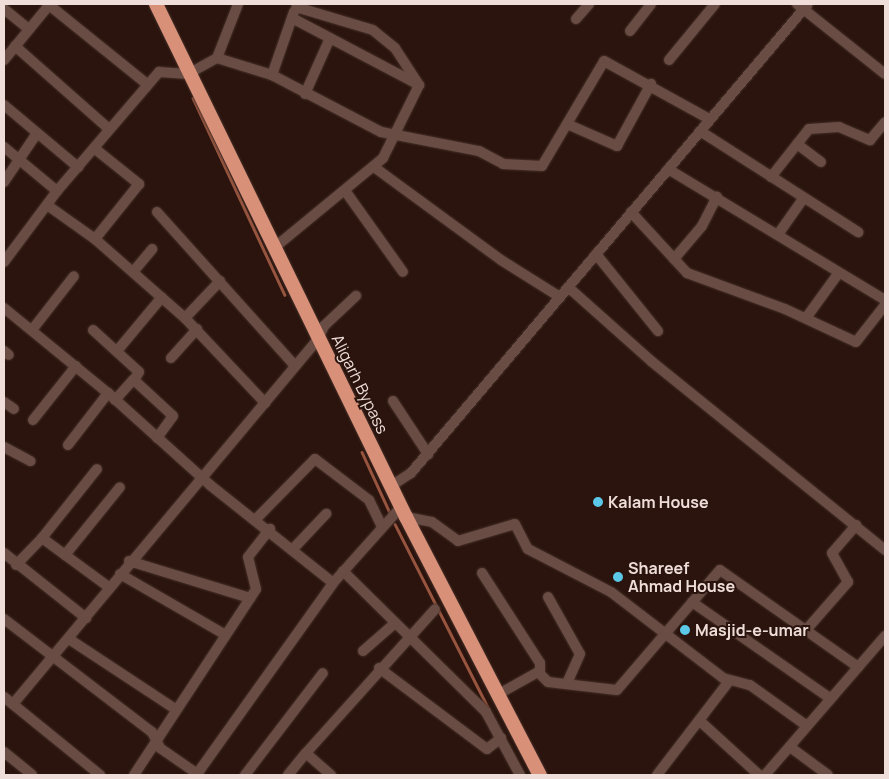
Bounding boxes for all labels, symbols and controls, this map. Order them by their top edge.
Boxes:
street label: Aligarh Bypass [328,331,392,437]
place label: Kalam House [608,492,709,512]
marker: Kalam House [592,496,604,508]
place label: Shareef Ahmad House [628,558,735,596]
marker: Shareef Ahmad House [612,571,624,583]
place label: Masjid-e-umar [695,620,809,640]
marker: Masjid-e-umar [679,624,691,636]

